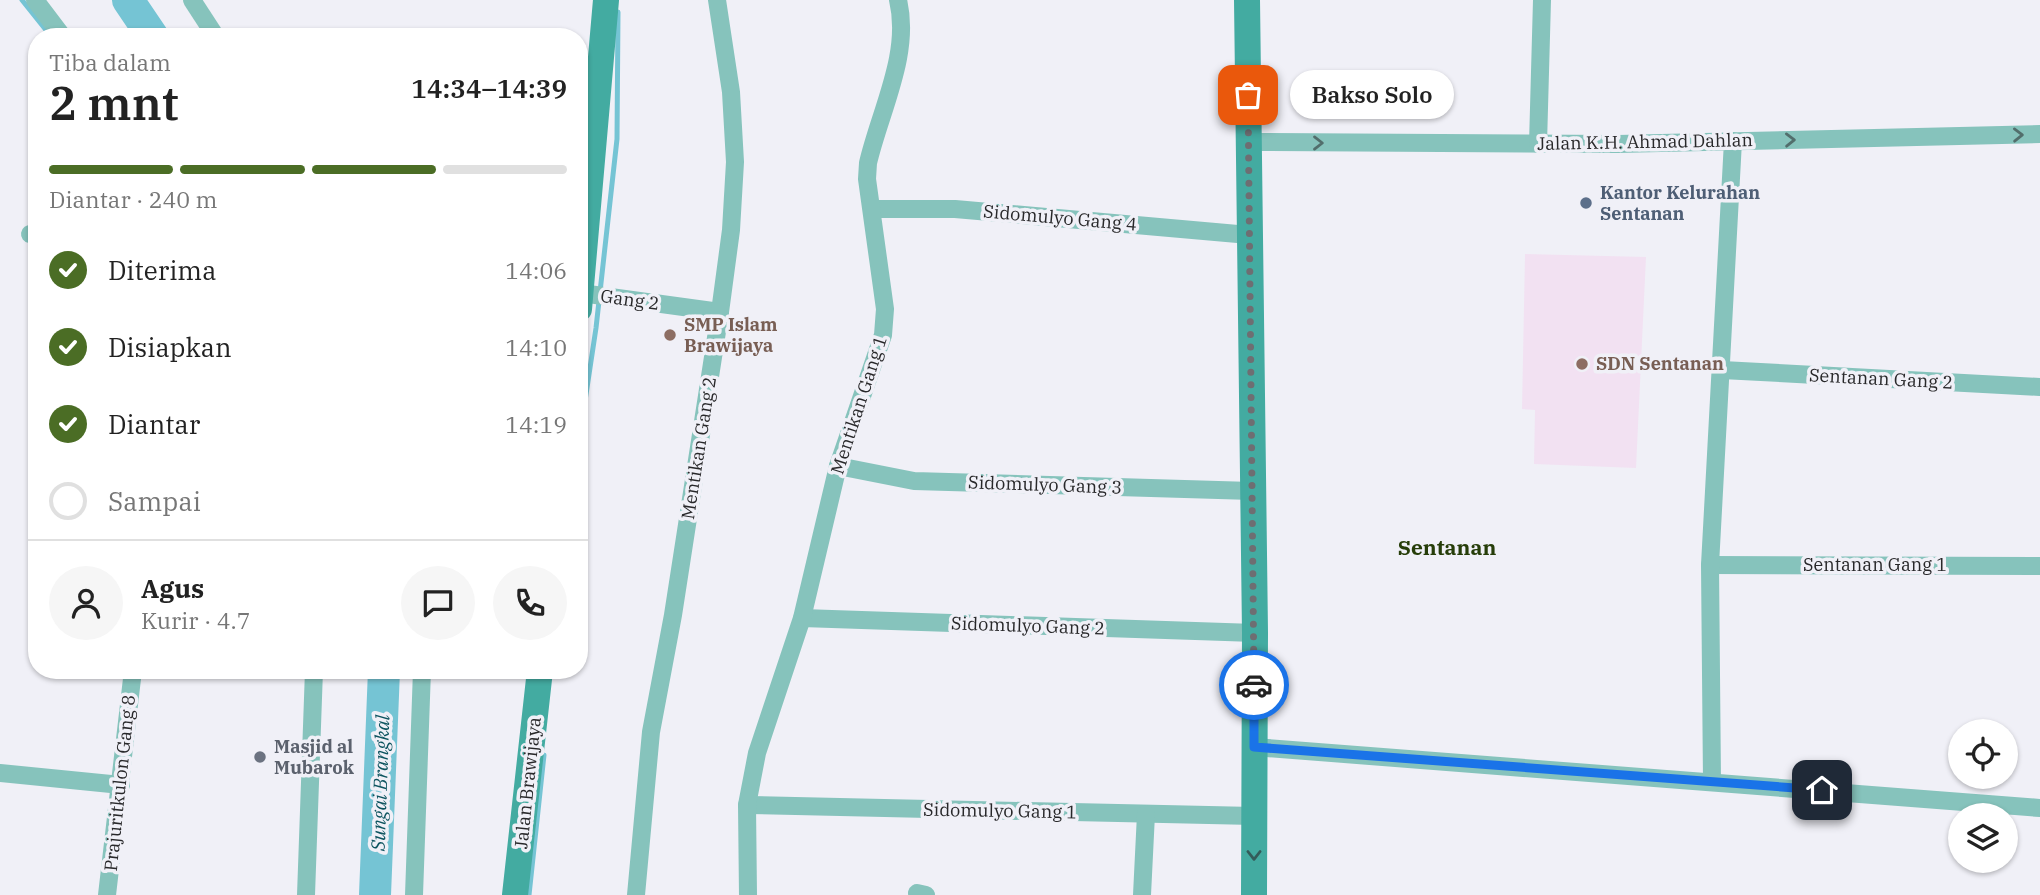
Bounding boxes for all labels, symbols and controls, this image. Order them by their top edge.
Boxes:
text: Tiba dalam [49,47,171,77]
pin [1218,65,1278,125]
callout: Bakso Solo [1290,70,1454,119]
text: 14:34–14:39 [411,71,567,105]
text: 2 mnt [49,73,179,133]
icon: bag [1229,76,1267,114]
text: Bakso Solo [1312,79,1432,109]
one-way arrow [2012,127,2023,142]
street label: Jalan K.H. Ahmad Dahlan [1537,128,1753,155]
one-way arrow [1785,132,1796,147]
one-way arrow [1313,135,1323,151]
place label: Kantor Kelurahan Sentanan [1600,181,1760,225]
text: Diantar · 240 m [49,184,217,214]
marker: Kantor Kelurahan Sentanan [1578,195,1594,211]
street label: Sidomulyo Gang 4 [982,199,1138,236]
icon: check [49,251,87,289]
text: Diterima [108,253,216,287]
text: 14:06 [505,255,567,285]
street label: Gang 2 [599,284,661,315]
place label: SMP Islam Brawijaya [684,313,778,357]
marker: SMP Islam Brawijaya [662,327,678,343]
icon: check [49,328,87,366]
text: Disiapkan [108,330,232,364]
text: 14:10 [505,332,567,362]
street label: Mentikan Gang 1 [825,333,892,477]
place label: SDN Sentanan [1596,352,1724,375]
marker: SDN Sentanan [1574,356,1590,372]
street label: Sentanan Gang 2 [1808,363,1954,394]
street label: Mentikan Gang 2 [676,375,721,521]
icon: check [49,405,87,443]
text: Diantar [108,407,200,441]
text: 14:19 [505,409,567,439]
street label: Sidomulyo Gang 3 [968,470,1122,499]
text: Sampai [108,484,201,518]
district label: Sentanan [1398,533,1496,561]
street label: Sentanan Gang 1 [1803,553,1947,576]
button: person [49,566,123,640]
button: chat [401,566,475,640]
button: phone [493,566,567,640]
text: Agus [141,571,204,605]
text: Kurir · 4.7 [141,605,250,635]
street label: Sidomulyo Gang 2 [951,611,1105,640]
courier [1219,650,1289,720]
icon: car [1235,666,1273,704]
street label: Prajuritkulon Gang 8 [99,694,140,872]
water label: Sungai Brangkal [366,714,394,853]
street label: Jalan Brawijaya [509,716,546,850]
map controls [1948,719,2018,873]
button: locate [1948,719,2018,789]
place label: Masjid al Mubarok [274,735,355,779]
marker: Masjid al Mubarok [252,749,268,765]
pin [1792,760,1852,820]
icon: home [1803,771,1841,809]
street label: Sidomulyo Gang 1 [923,798,1077,823]
button: layers [1948,803,2018,873]
one-way arrow [1246,851,1262,861]

